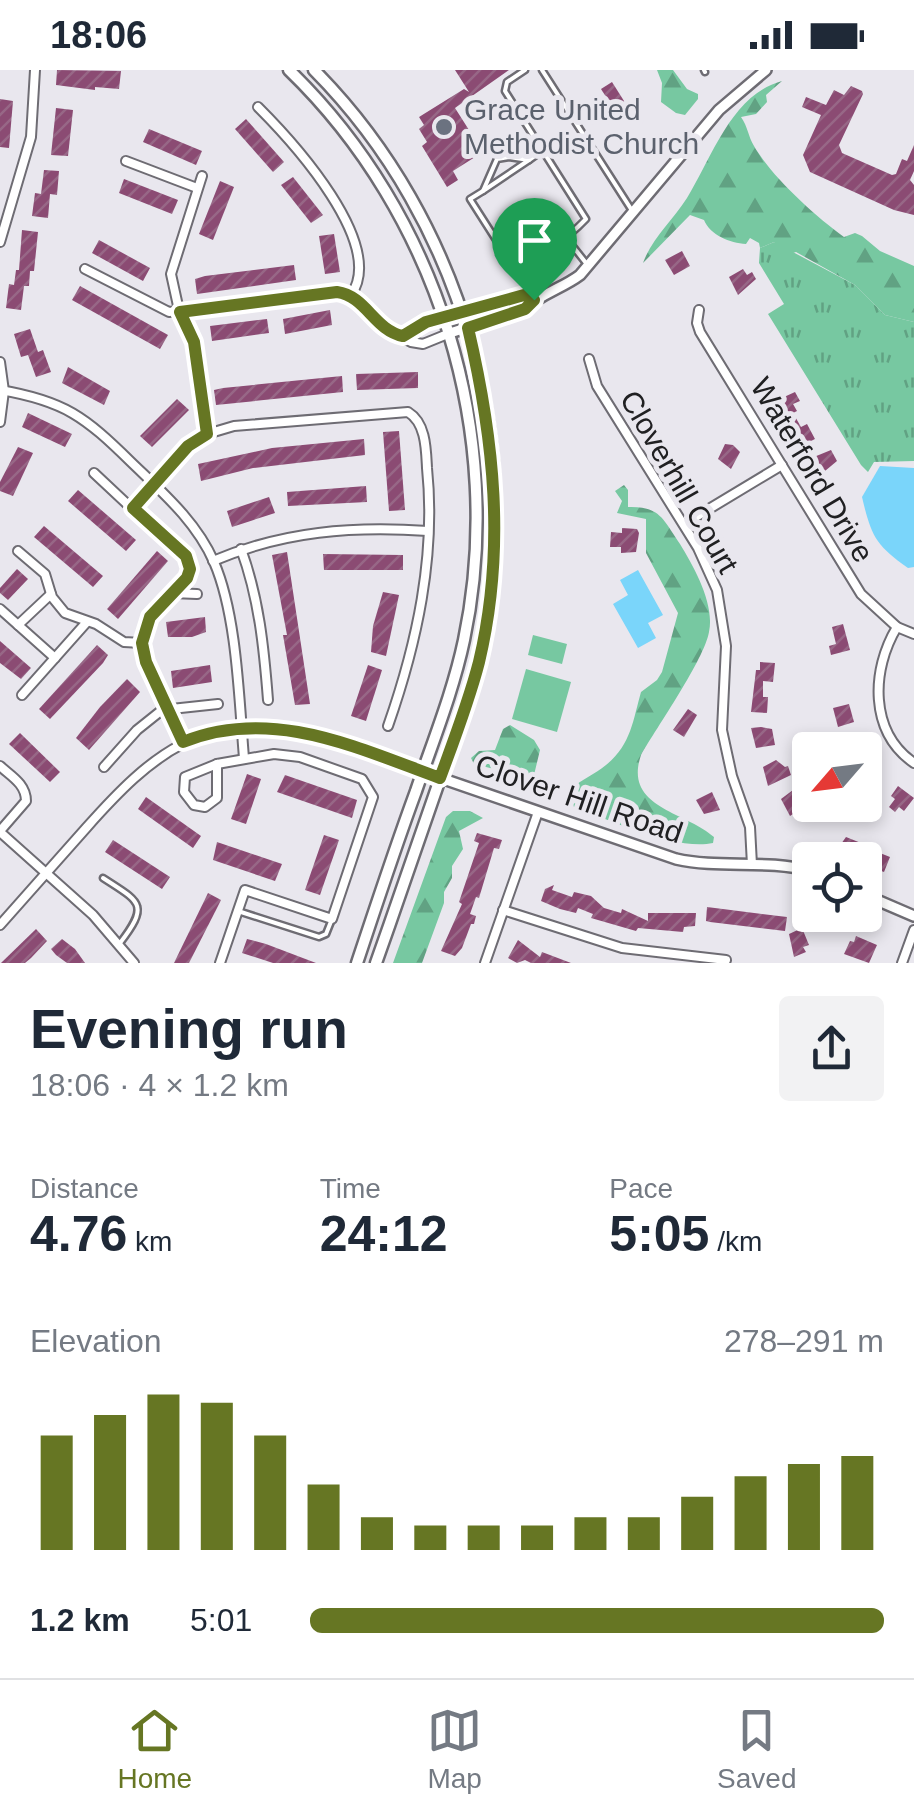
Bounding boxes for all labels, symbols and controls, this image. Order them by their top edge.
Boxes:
text: 18:06 [50,14,147,56]
place label: Grace United Methodist Church [464,93,699,160]
marker: Grace United Methodist Church [433,116,455,138]
pin [492,198,577,301]
icon: arrive [507,213,562,268]
street label: Waterford Drive [744,372,880,568]
street label: Cloverhill Court [614,385,745,579]
north arrow [792,732,882,822]
map controls [792,732,882,932]
street label: Clover Hill Road [471,748,687,849]
button: locate [792,842,882,932]
button: share [779,996,884,1101]
text: Evening run [30,998,348,1060]
text: 18:06 · 4 × 1.2 km [30,1067,289,1103]
text: Distance [30,1173,139,1204]
text: Time [320,1173,381,1204]
text: Pace [609,1173,673,1204]
text: 4.76 [30,1206,127,1262]
text: 24:12 [320,1206,448,1262]
text: 5:05 [609,1206,709,1262]
text: km [127,1226,172,1257]
text: /km [709,1226,762,1257]
text: Elevation [30,1323,162,1359]
text: 278–291 m [724,1323,884,1359]
text: 1.2 km [30,1602,130,1638]
text: 5:01 [190,1602,252,1638]
tab: Home [117,1703,192,1795]
tab: Map [427,1703,482,1795]
tab: Saved [717,1703,796,1795]

